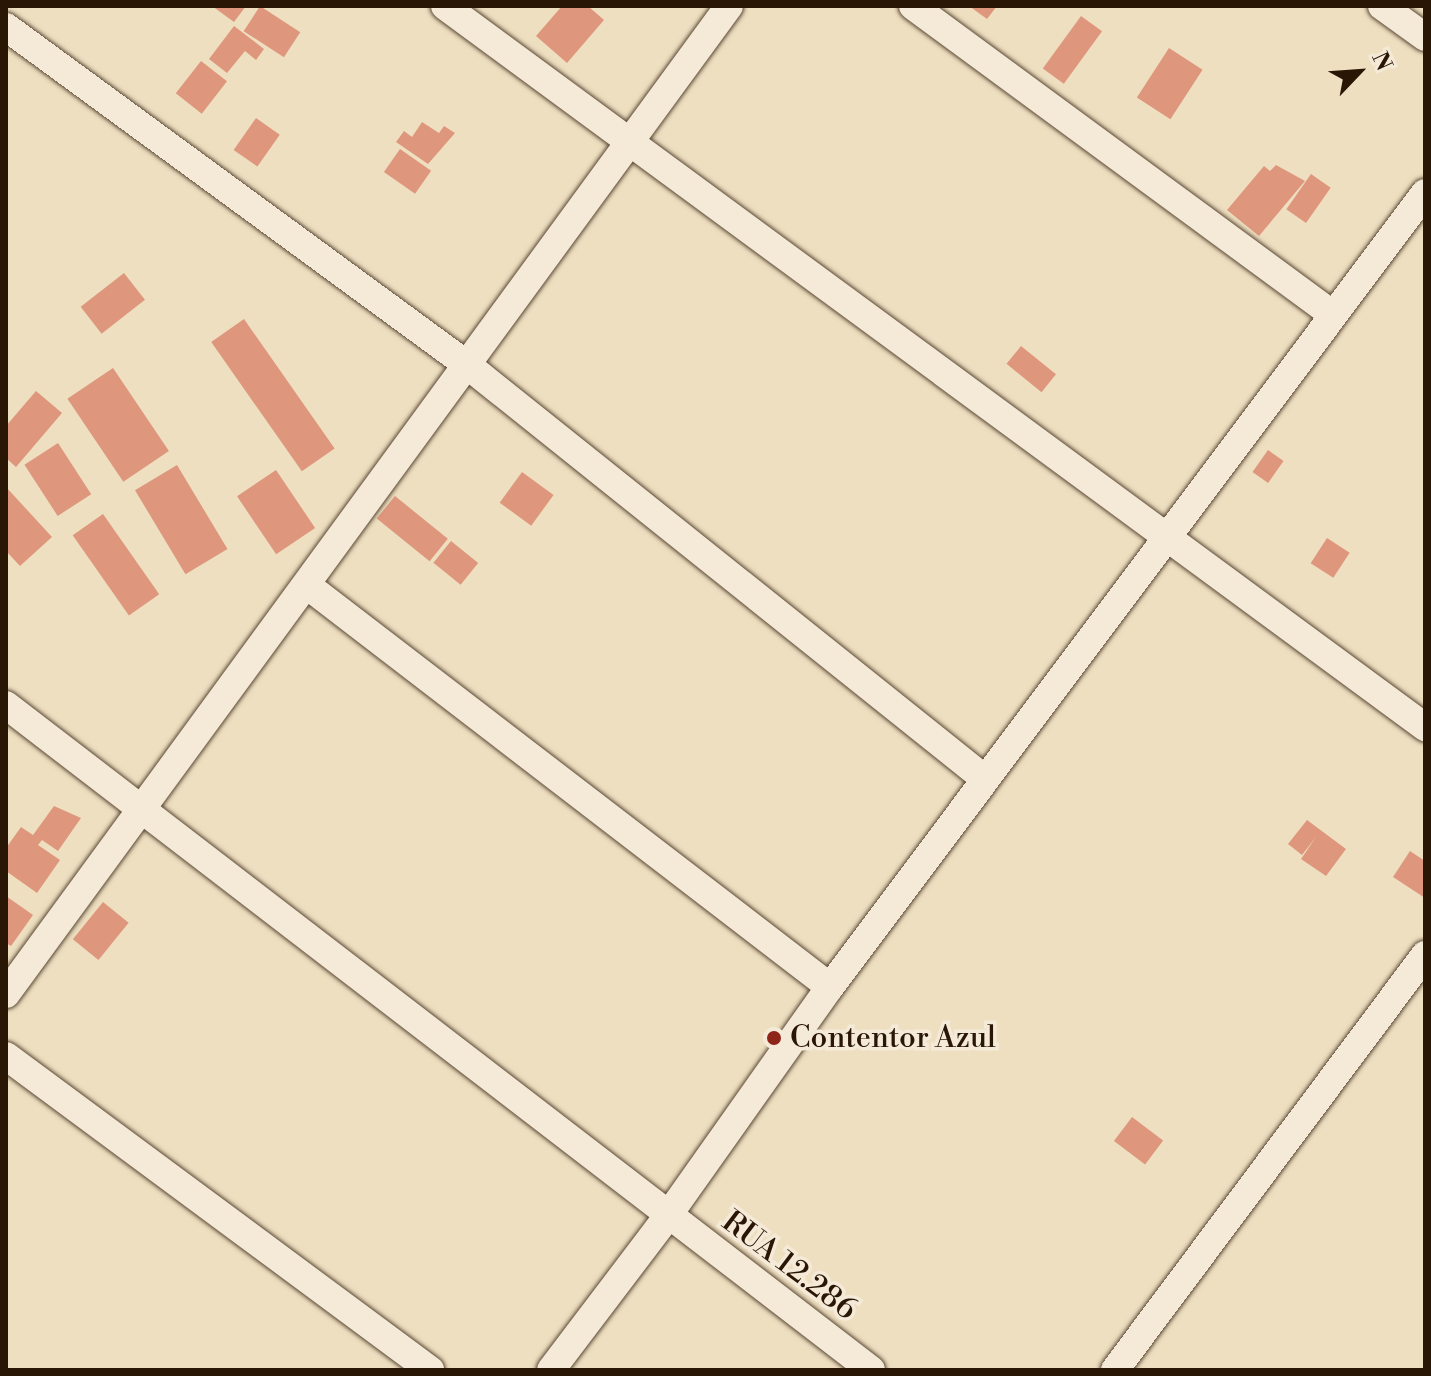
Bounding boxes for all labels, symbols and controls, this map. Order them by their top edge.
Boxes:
north arrow [1319,32,1399,112]
text: N [1365,48,1397,75]
place label: Contentor Azul [790,1020,996,1056]
marker: Contentor Azul [765,1029,783,1047]
street label: RUA 12.286 [715,1204,863,1328]

